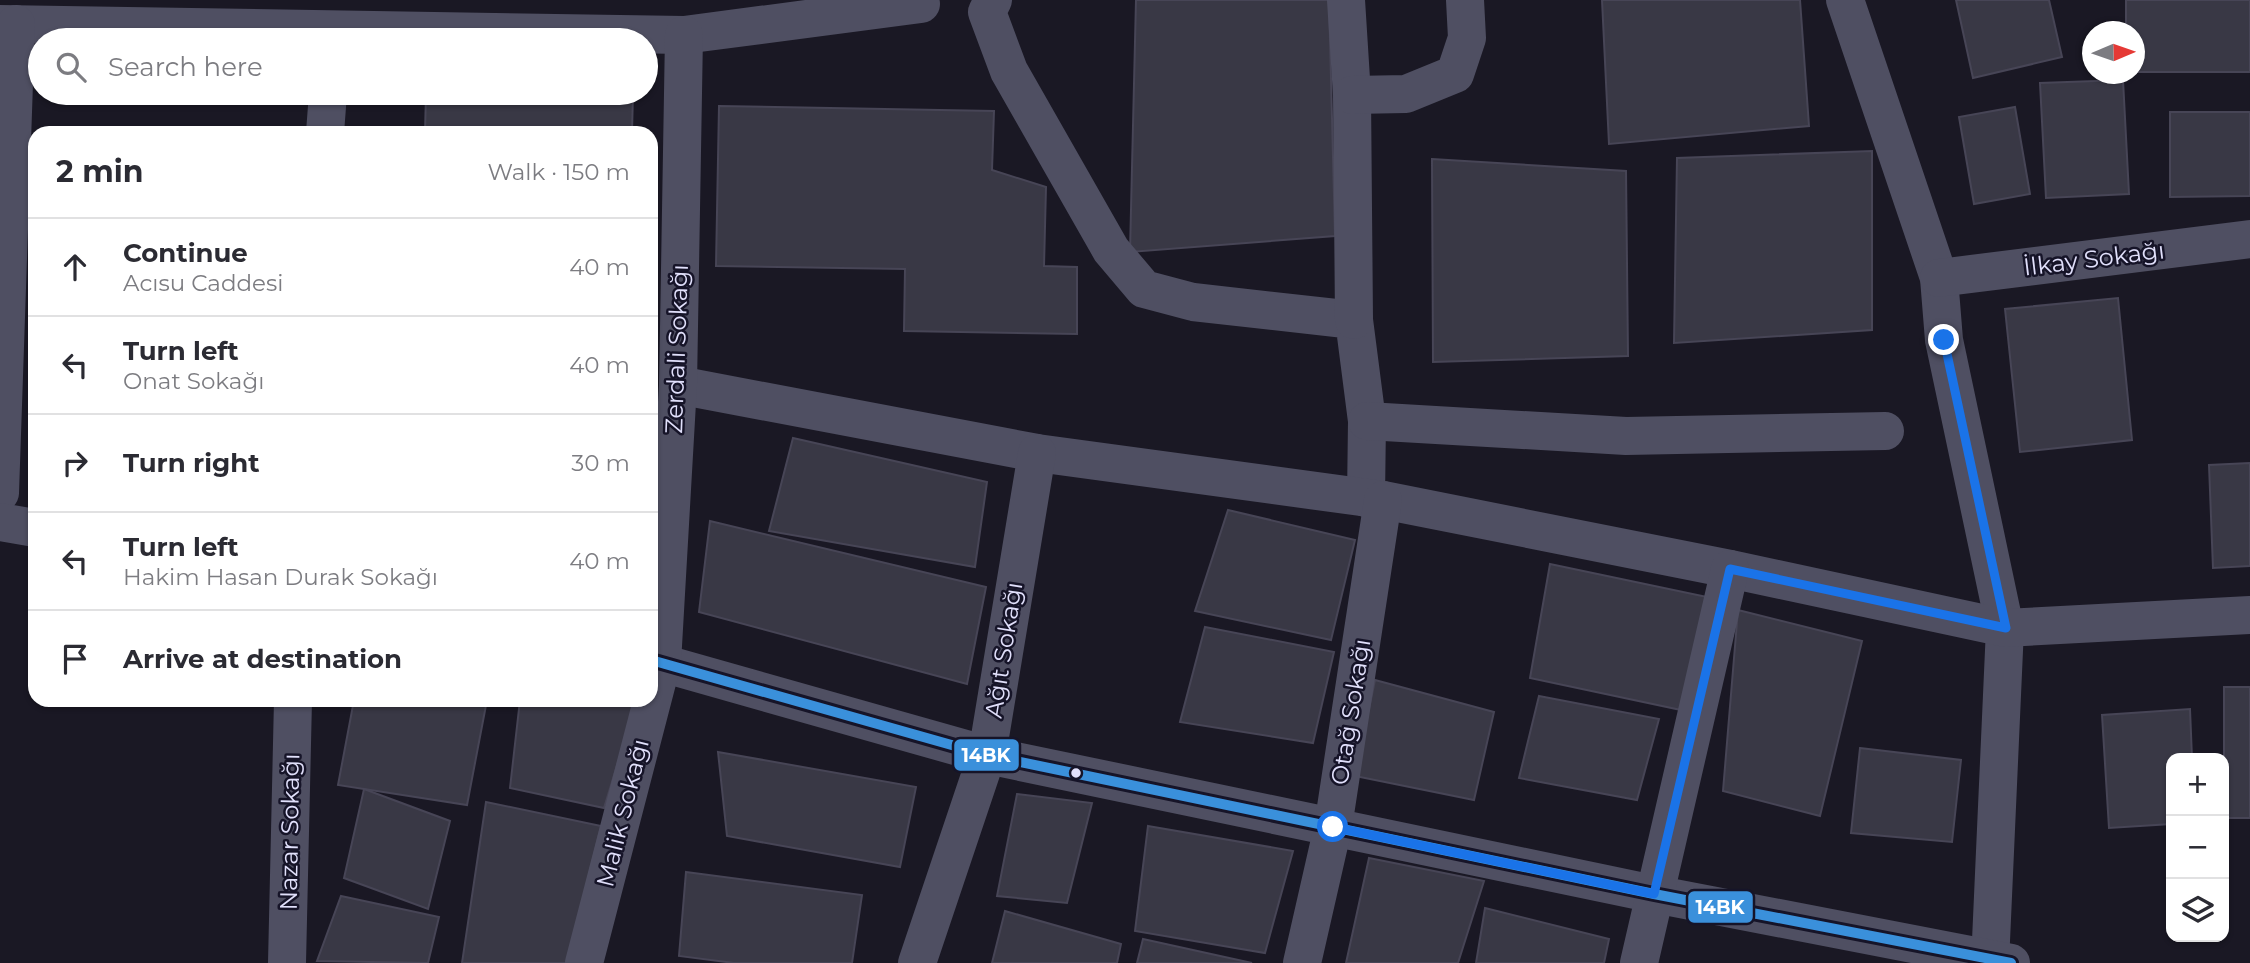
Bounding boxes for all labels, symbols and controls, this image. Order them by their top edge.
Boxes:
north arrow [2082,21,2145,84]
search box [28,28,658,105]
icon: search [52,48,90,86]
text: Search here [108,51,263,83]
text: 2 min [56,153,143,190]
text: Walk · 150 m [487,158,630,186]
street label: İlkay Sokağı [2022,235,2166,282]
text: Continue [123,237,248,269]
icon: ahead [56,248,94,286]
text: 40 m [569,253,630,281]
street label: Zerdali Sokağı [659,264,694,434]
text: Acısu Caddesi [123,269,283,297]
route end [1928,324,1959,355]
text: Turn left [123,335,239,367]
icon: left [56,346,94,384]
text: 40 m [569,351,630,379]
text: Onat Sokağı [123,367,264,395]
icon: right [56,444,94,482]
text: Turn right [123,447,259,479]
text: 30 m [571,449,630,477]
text: Turn left [123,531,239,563]
icon: left [56,542,94,580]
text: 40 m [569,547,630,575]
text: Hakim Hasan Durak Sokağı [123,563,438,591]
street label: Ağıt Sokağı [978,580,1029,720]
street label: Otağ Sokağı [1325,637,1376,787]
icon: arrive [56,640,94,678]
text: Arrive at destination [123,643,402,675]
street label: Malik Sokağı [590,736,655,890]
line badge: 14BK [953,738,1020,772]
text: 14BK [961,744,1012,767]
street label: Nazar Sokağı [274,753,305,911]
map controls [2166,753,2229,942]
button: + [2166,753,2229,816]
unlabelled marker [1069,766,1083,780]
route start [1317,811,1348,842]
button: − [2166,816,2229,879]
button: layers [2166,879,2229,942]
line badge: 14BK [1687,890,1754,924]
text: 14BK [1695,896,1746,919]

